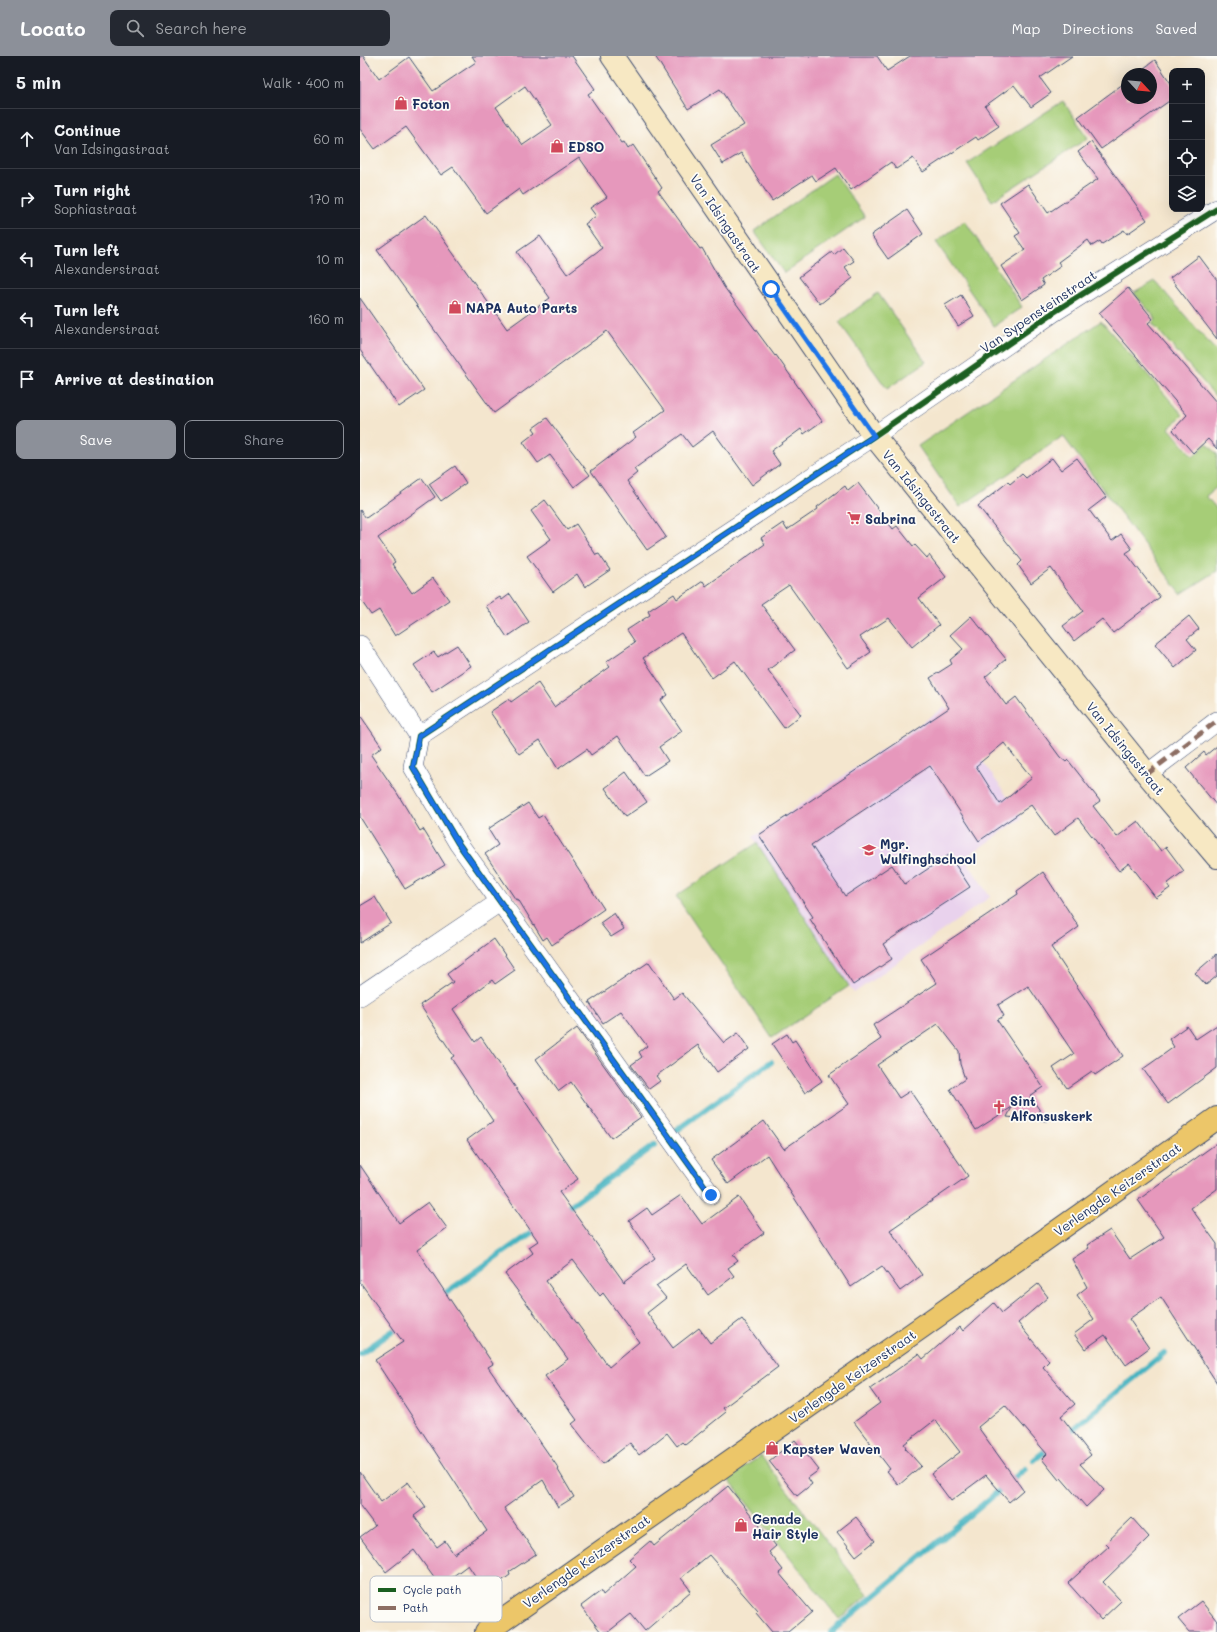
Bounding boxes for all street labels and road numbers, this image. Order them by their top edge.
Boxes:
street label: Van Idsingastraat [687,170,765,276]
street label: Van Sypensteinstraat [976,266,1100,356]
street label: Van Idsingastraat [879,446,965,546]
street label: Van Idsingastraat [1083,698,1169,798]
street label: Verlengde Keizerstraat [1050,1138,1184,1239]
street label: Verlengde Keizerstraat [785,1325,919,1426]
street label: Verlengde Keizerstraat [519,1510,653,1611]

